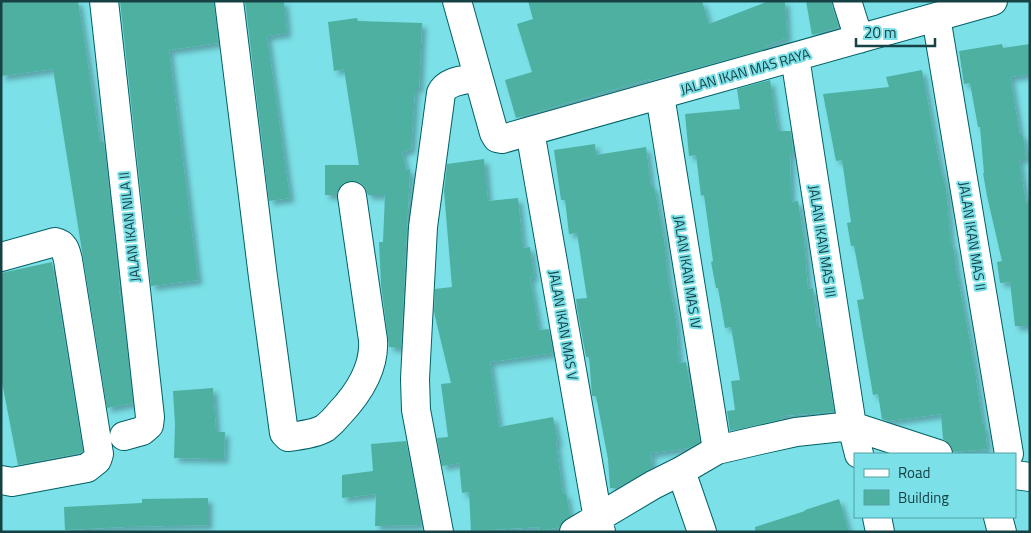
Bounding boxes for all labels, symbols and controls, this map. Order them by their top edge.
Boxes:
scale bar [856,15,935,47]
text: 20 m [864,21,897,44]
street label: JALAN IKAN MAS RAYA [678,42,813,100]
street label: JALAN IKAN NILA II [113,171,145,283]
street label: JALAN IKAN MAS II [954,180,992,292]
street label: JALAN IKAN MAS III [804,183,842,299]
street label: JALAN IKAN MAS IV [669,214,707,330]
street label: JALAN IKAN MAS V [544,268,584,382]
legend [854,453,1016,518]
text: Road [898,461,930,484]
text: Building [898,486,949,509]

